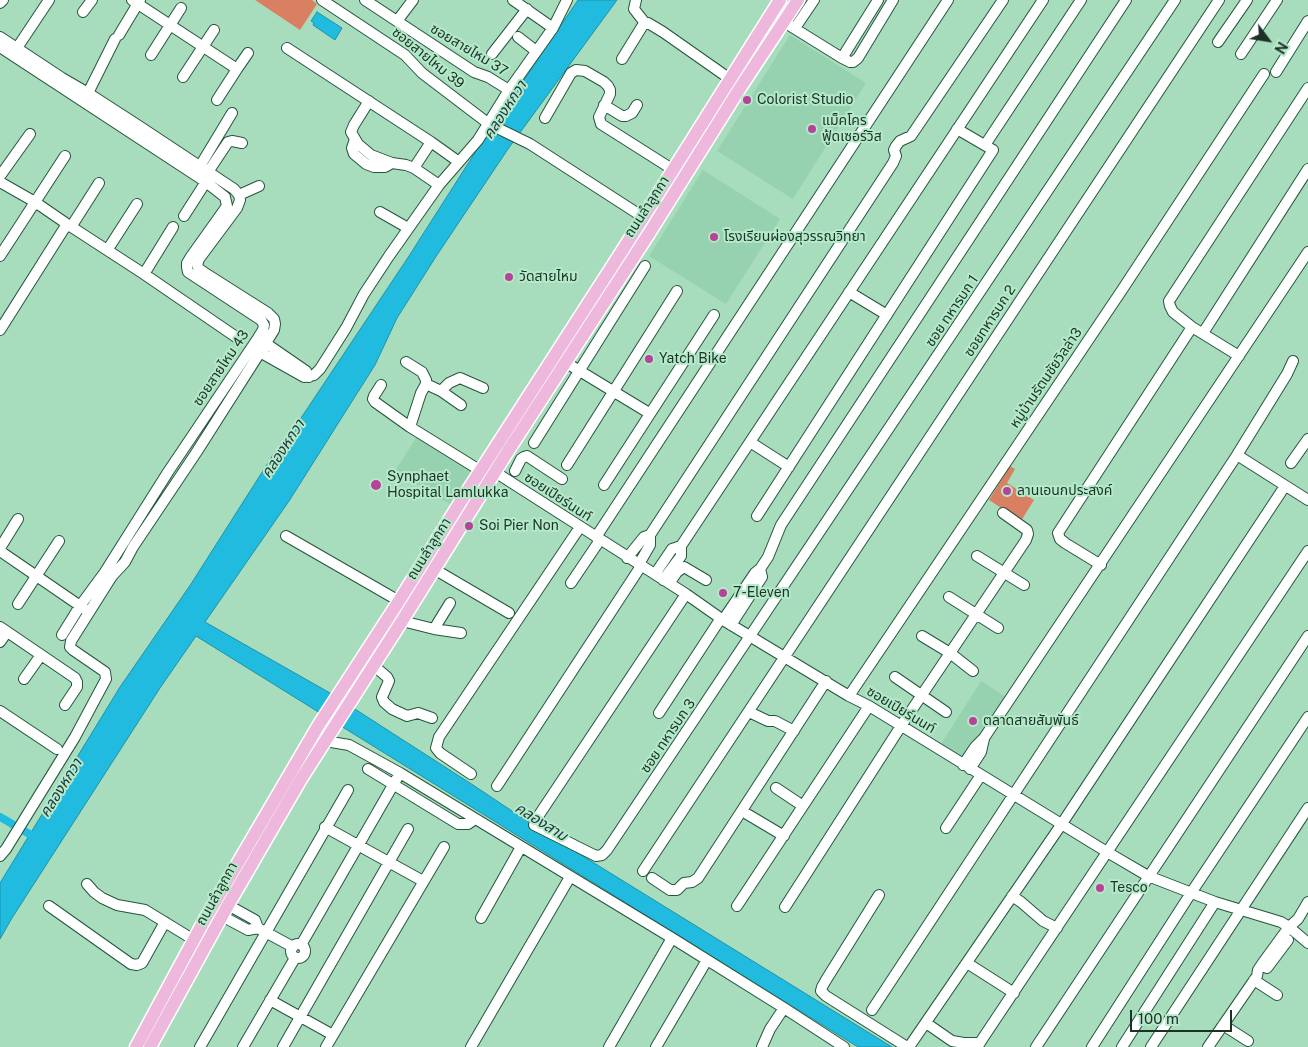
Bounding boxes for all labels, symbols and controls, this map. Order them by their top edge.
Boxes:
north arrow [1243,15,1293,65]
street label: ซอยสายไหม 37 [427,20,511,80]
street label: ซอยสายไหม 39 [388,24,468,92]
text: N [1271,39,1291,57]
water label: คลองหกวา [480,78,530,142]
place label: Colorist Studio [757,92,853,108]
marker: Colorist Studio [741,94,753,106]
place label: แม็คโคร ฟู้ดเซอร์วิส [822,113,882,146]
marker: แม็คโคร ฟู้ดเซอร์วิส [806,123,818,135]
street label: ถนนลำลูกกา [621,173,673,241]
place label: โรงเรียนผ่องสุวรรณวิทยา [724,229,866,245]
marker: โรงเรียนผ่องสุวรรณวิทยา [708,231,720,243]
place label: วัดสายไหม [519,269,578,285]
marker: วัดสายไหม [503,271,515,283]
street label: ซอย ทหารบก 1 [922,272,982,350]
street label: ซอยทหารบก 2 [961,282,1019,360]
street label: หมู่บ้านรัตนชัยวิลล่า3 [1006,325,1086,431]
street label: ซอยสายไหม 43 [189,327,253,409]
place label: Yatch Bike [659,351,727,367]
marker: Yatch Bike [643,353,655,365]
water label: คลองหกวา [258,417,308,481]
place label: Synphaet Hospital Lamlukka [387,469,508,502]
street label: ซอยเปียร์นนท์ [521,469,595,525]
marker: Synphaet Hospital Lamlukka [369,478,383,492]
place label: ลานเอนกประสงค์ [1017,483,1112,499]
marker: ลานเอนกประสงค์ [1001,485,1013,497]
street label: ถนนลำลูกกา [403,515,455,583]
place label: Soi Pier Non [479,518,559,534]
marker: Soi Pier Non [463,520,475,532]
place label: 7-Eleven [733,585,790,601]
marker: 7-Eleven [717,587,729,599]
street label: ซอยเปียร์นนท์ [863,683,939,737]
street label: ซอย ทหารบก 3 [637,696,699,776]
place label: ตลาดสายสัมพันธ์ [983,713,1079,729]
marker: ตลาดสายสัมพันธ์ [967,715,979,727]
water label: คลองหกวา [36,755,86,821]
water label: คลองสาม [512,799,570,845]
street label: ถนนลำลูกกา [193,859,241,929]
place label: Tesco [1110,880,1148,896]
marker: Tesco [1094,882,1106,894]
scale bar [1133,1000,1236,1032]
text: 100 m [1138,1010,1179,1027]

